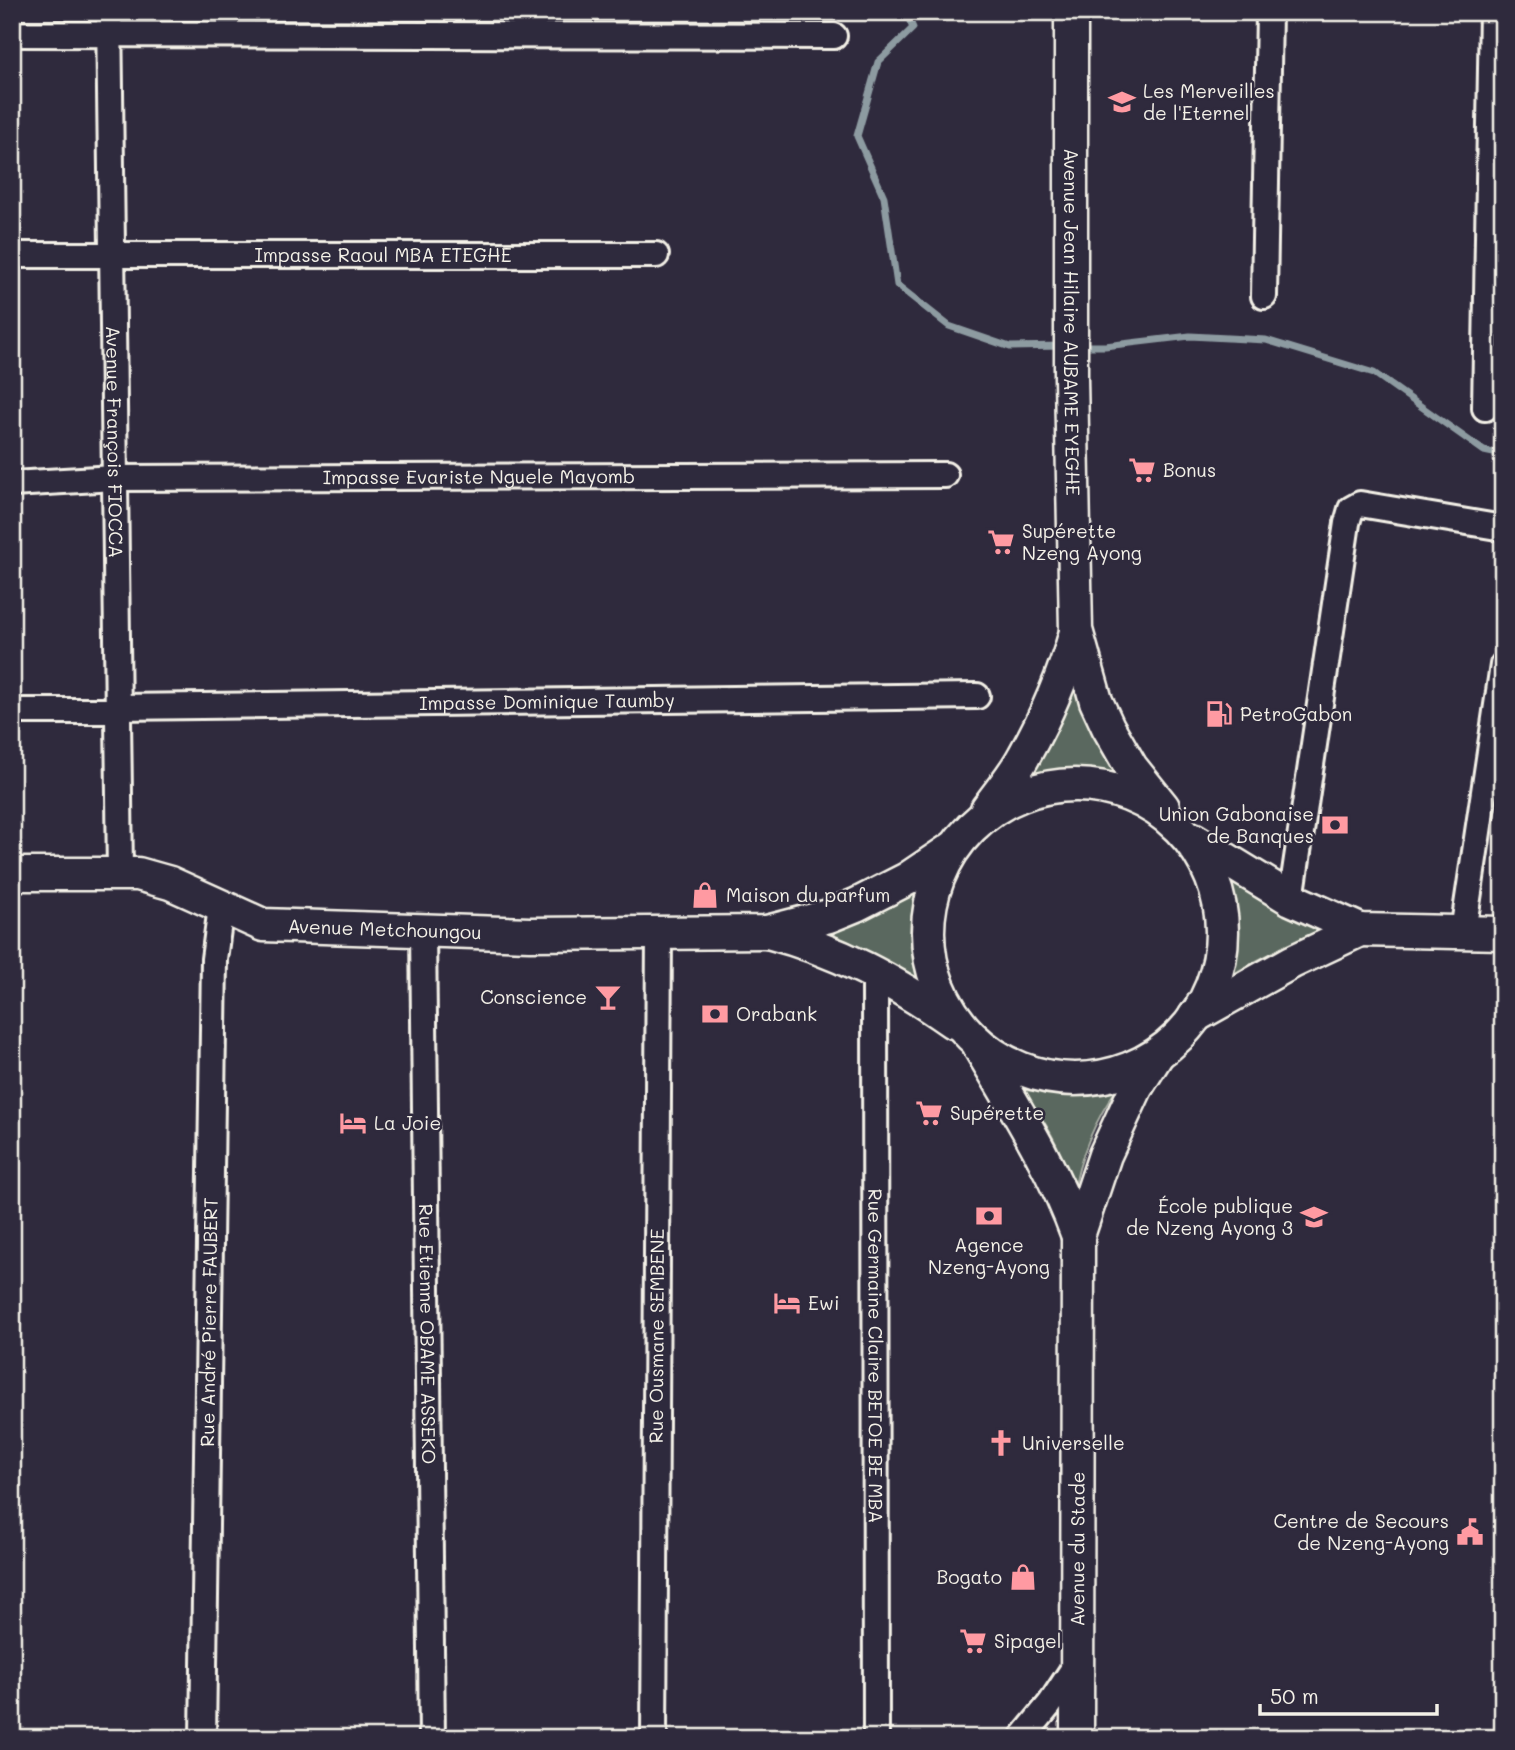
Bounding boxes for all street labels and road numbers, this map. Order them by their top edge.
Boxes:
street label: Avenue Jean Hilaire AUBAME EYEGHE [1059,148,1086,496]
street label: Impasse Raoul MBA ETEGHE [254,242,512,267]
street label: Avenue François FIOCCA [101,326,129,558]
street label: Impasse Evariste Nguele Mayomb [323,463,635,489]
street label: Impasse Dominique Taumby [419,687,675,715]
street label: Avenue Metchoungou [287,913,482,944]
street label: Rue Germaine Claire BETOE BE MBA [863,1189,889,1523]
street label: Rue André Pierre FAUBERT [194,1197,223,1447]
street label: Rue Etienne OBAME ASSEKO [414,1204,442,1464]
street label: Rue Ousmane SEMBENE [643,1228,669,1444]
street label: Avenue du Stade [1064,1471,1090,1627]

